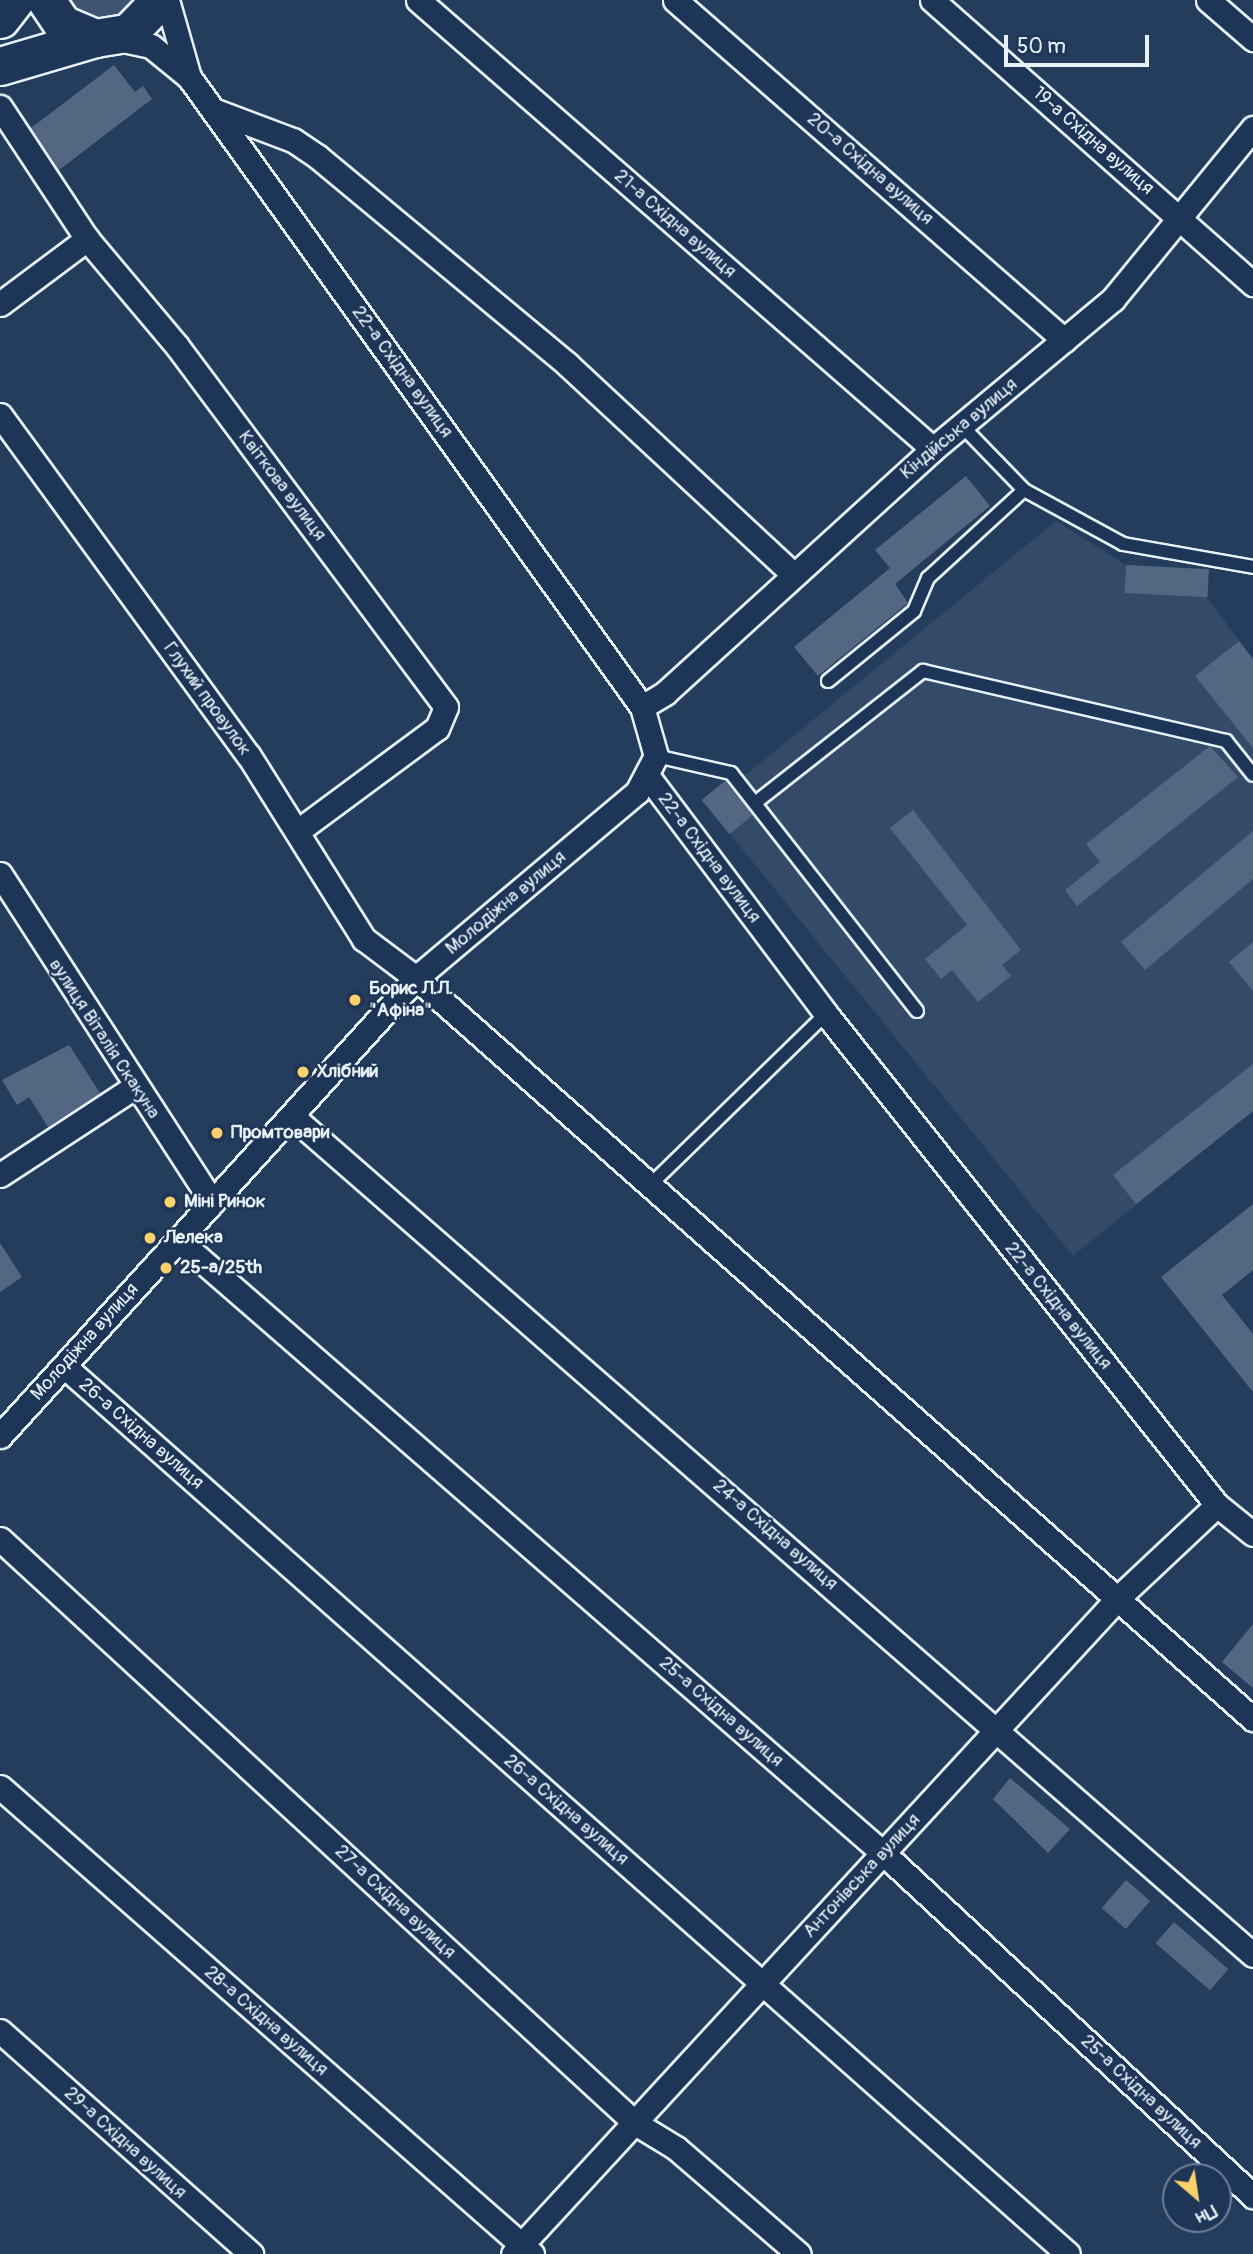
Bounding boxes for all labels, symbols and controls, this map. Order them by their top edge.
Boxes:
scale bar [1008,21,1153,65]
text: 50 m [1017,33,1066,60]
street label: 19-а Східна вулиця [1028,82,1158,200]
street label: 20-а Східна вулиця [802,108,938,230]
street label: 21-а Східна вулиця [609,165,741,283]
street label: 22-а Східна вулиця [346,302,458,442]
street label: Кіндійська вулиця [896,373,1022,485]
street label: Квіткова вулиця [233,426,331,546]
street label: Глухий провулок [158,638,256,760]
street label: 22-а Східна вулиця [653,788,765,928]
street label: Молодіжна вулиця [441,846,571,960]
street label: вулиця Віталія Скакуна [44,955,164,1123]
place label: Борис Л.Л. "Афіна" [369,978,453,1022]
marker: Борис Л.Л. "Афіна" [347,992,363,1008]
place label: Хлібний [317,1061,379,1083]
marker: Хлібний [295,1064,311,1080]
place label: Промтовари [231,1122,329,1144]
marker: Промтовари [209,1125,225,1141]
place label: Міні Ринок [184,1191,265,1213]
marker: Міні Ринок [162,1194,178,1210]
place label: Лелека [164,1227,223,1249]
marker: Лелека [142,1230,158,1246]
street label: 22-а Східна вулиця [1000,1238,1116,1374]
place label: 25-а/25th [180,1257,262,1279]
marker: 25-а/25th [158,1260,174,1276]
street label: Молодіжна вулиця [26,1279,144,1405]
street label: 26-а Східна вулиця [74,1374,208,1494]
street label: 24-а Східна вулиця [708,1475,842,1595]
street label: 25-а Східна вулиця [654,1652,788,1772]
street label: 26-а Східна вулиця [499,1750,633,1870]
street label: Антонівська вулиця [799,1809,925,1943]
street label: 27-а Східна вулиця [330,1840,460,1964]
street label: 28-а Східна вулиця [199,1961,333,2081]
street label: 25-а Східна вулиця [1076,2030,1206,2154]
street label: 29-а Східна вулиця [59,2082,191,2204]
north arrow [1162,2163,1232,2233]
text: Пн [1191,2199,1221,2230]

